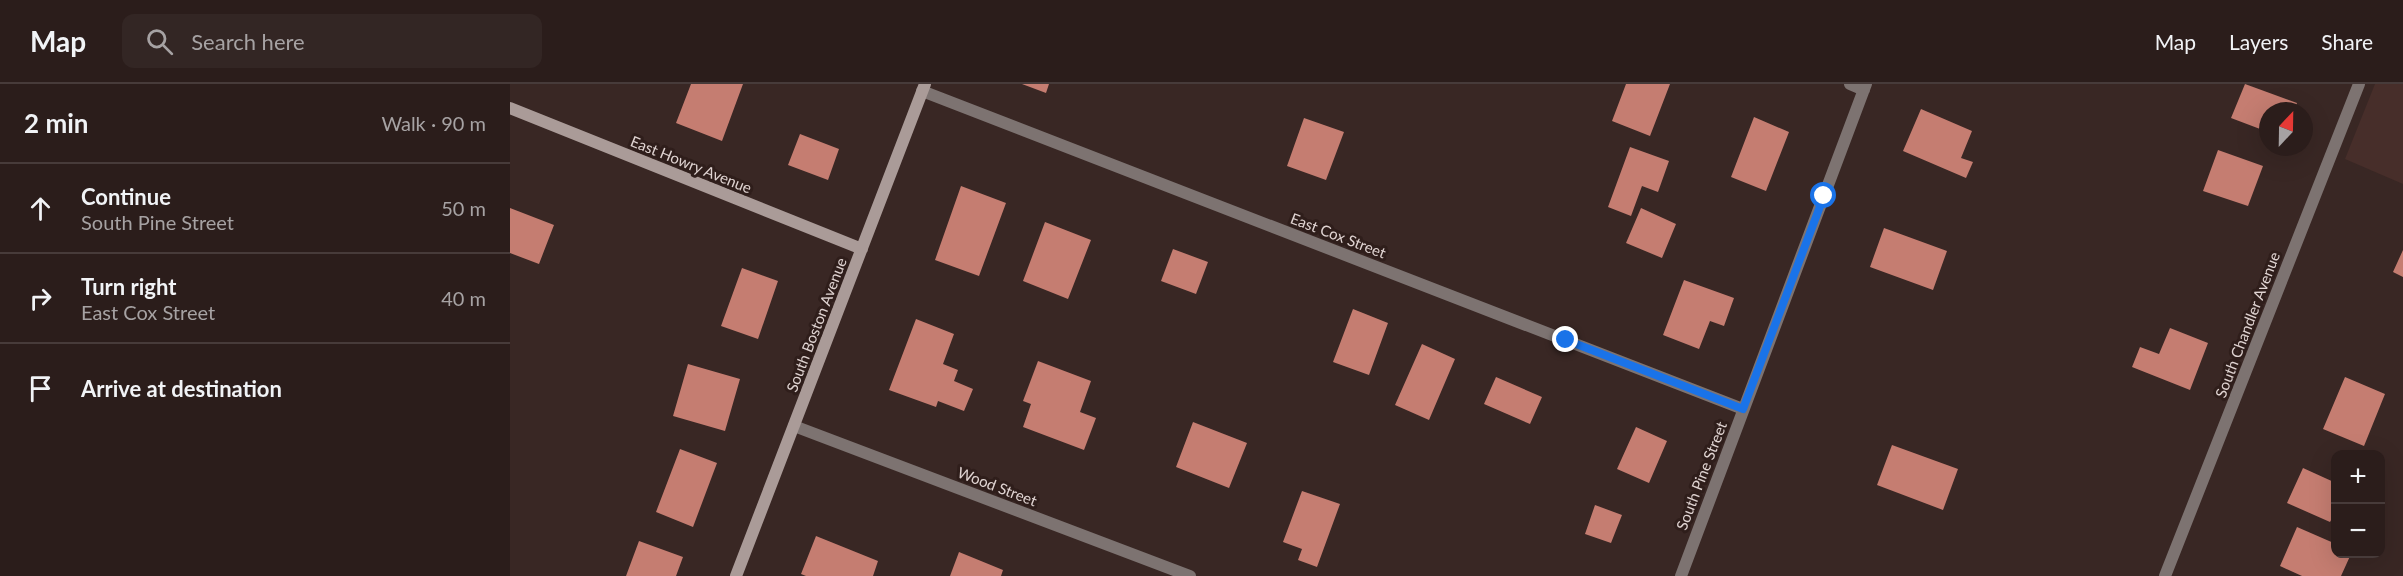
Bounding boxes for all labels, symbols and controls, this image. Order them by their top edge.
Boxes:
search box [122,14,542,68]
text: Map [30,24,86,58]
icon: search [143,25,176,58]
text: Search here [191,28,305,55]
text: Map [2155,29,2196,54]
text: Layers [2229,29,2288,54]
text: Share [2321,29,2373,54]
north arrow [2259,102,2313,156]
text: 2 min [24,107,88,139]
text: Walk · 90 m [381,111,486,135]
street label: East Howry Avenue [628,132,755,197]
route start [1810,182,1836,208]
text: Continue [81,183,171,210]
icon: ahead [24,192,57,225]
text: 50 m [441,196,486,220]
street label: East Cox Street [1288,209,1389,262]
text: South Pine Street [81,210,234,234]
street label: South Chandler Avenue [2211,249,2283,400]
street label: South Boston Avenue [782,255,850,394]
text: Turn right [81,273,176,300]
icon: right [24,282,57,315]
text: 40 m [441,286,486,310]
text: East Cox Street [81,300,215,324]
route end [1552,326,1578,352]
icon: arrive [24,372,57,405]
text: Arrive at destination [81,375,282,402]
street label: South Pine Street [1672,418,1730,532]
map controls [2331,450,2385,558]
button: + [2331,450,2385,504]
street label: Wood Street [955,463,1040,510]
button: − [2331,504,2385,558]

